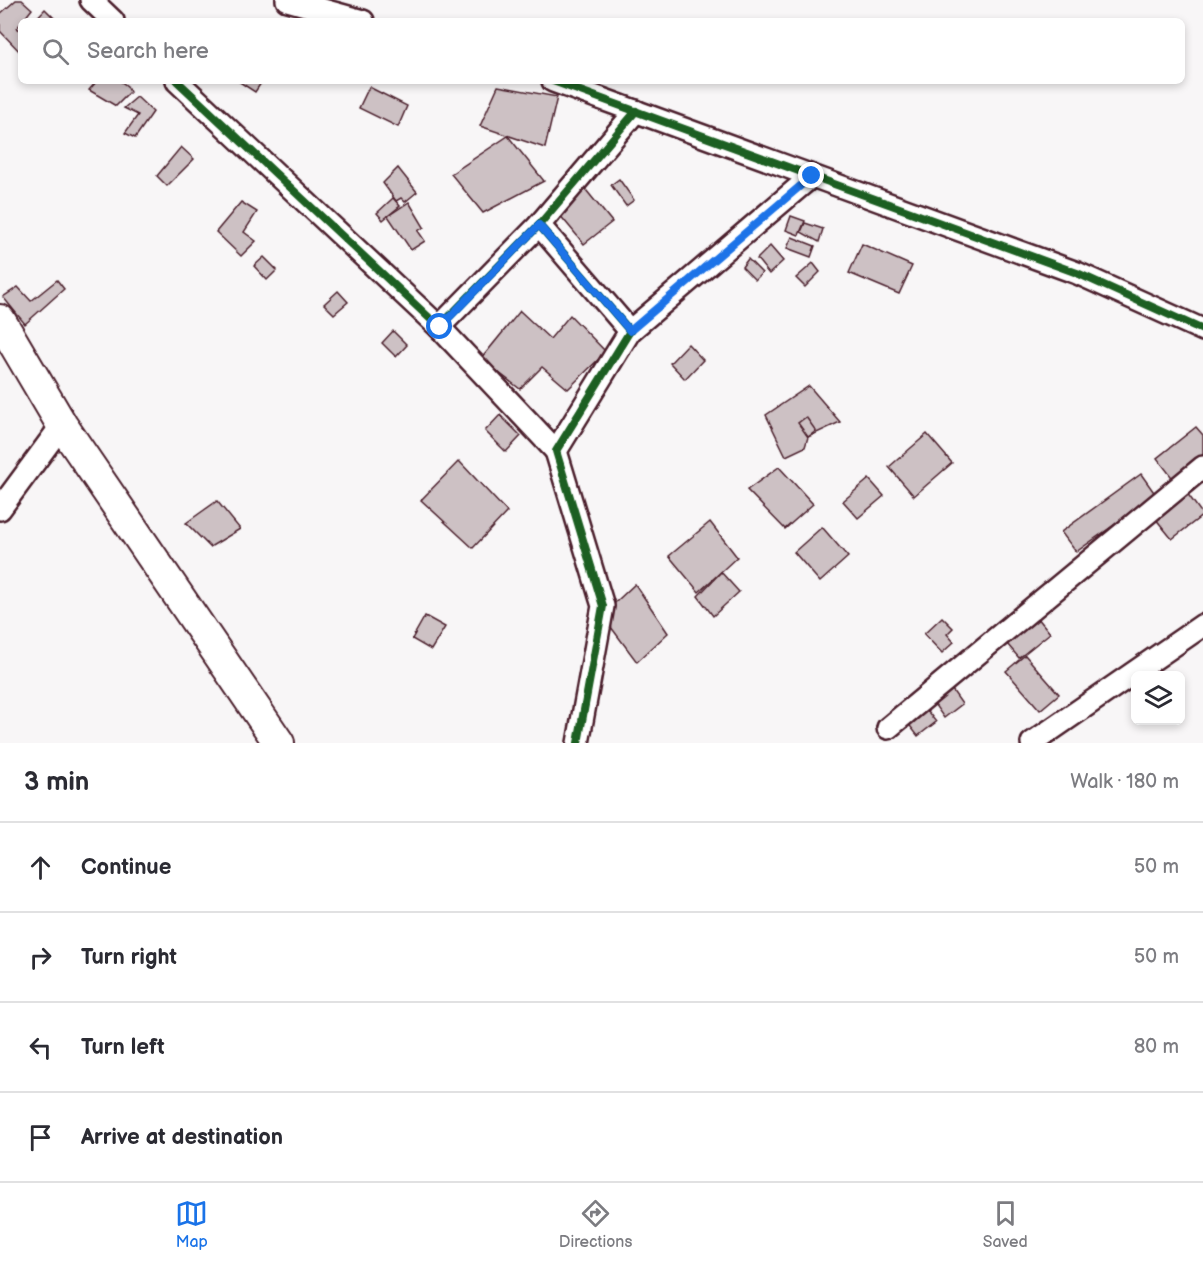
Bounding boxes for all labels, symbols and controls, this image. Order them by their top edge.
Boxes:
search box [18,18,1185,84]
icon: search [39,35,72,68]
text: Search here [87,38,209,65]
route end [798,162,824,188]
route start [426,313,452,339]
map controls [1131,671,1185,725]
button: layers [1131,671,1185,725]
text: 3 min [24,767,89,798]
text: Walk · 180 m [1070,770,1179,794]
icon: ahead [24,851,57,884]
text: Continue [81,854,171,881]
text: 50 m [1134,855,1179,879]
icon: right [24,941,57,974]
text: Turn right [81,944,177,971]
text: 50 m [1134,945,1179,969]
icon: left [24,1031,57,1064]
text: Turn left [81,1034,165,1061]
text: 80 m [1134,1035,1179,1059]
icon: arrive [24,1121,57,1154]
text: Arrive at destination [81,1124,283,1151]
tab: Map [175,1197,208,1252]
tab: Directions [559,1197,632,1252]
tab: Saved [983,1197,1028,1252]

